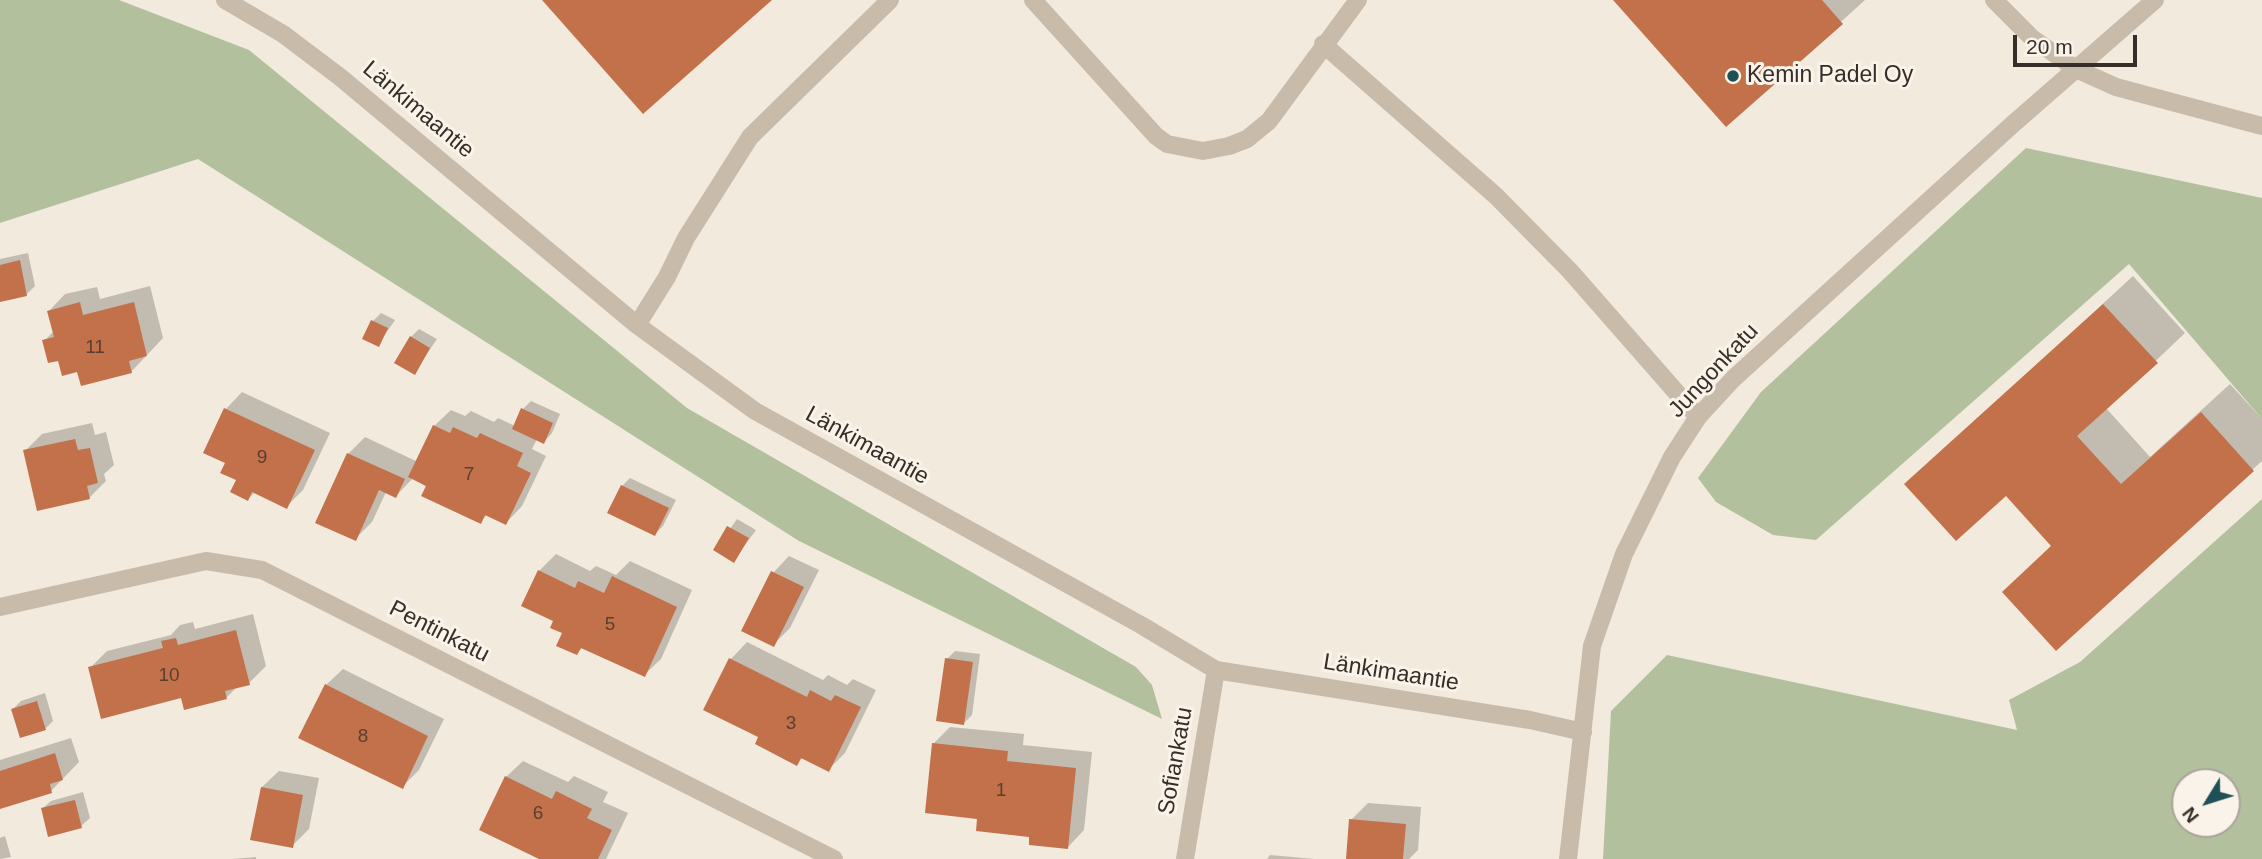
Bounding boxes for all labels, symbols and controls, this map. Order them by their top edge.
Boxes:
scale bar [2017,21,2141,65]
text: 20 m [2026,35,2073,58]
street label: Länkimaantie [357,55,479,165]
place label: Kemin Padel Oy [1747,62,1913,90]
marker: Kemin Padel Oy [1725,68,1741,84]
street label: Jungonkatu [1663,318,1765,424]
house number: 11 [85,337,105,359]
street label: Länkimaantie [800,401,934,491]
house number: 9 [257,447,267,469]
house number: 7 [464,464,474,486]
street label: Pentinkatu [384,595,494,669]
house number: 5 [605,614,615,636]
street label: Länkimaantie [1321,649,1461,697]
house number: 10 [158,665,180,687]
street label: Sofiankatu [1153,705,1199,817]
house number: 3 [786,713,796,735]
house number: 8 [358,726,368,748]
north arrow [2171,768,2241,838]
house number: 1 [996,780,1006,802]
house number: 6 [533,803,543,825]
text: N [2178,803,2203,827]

